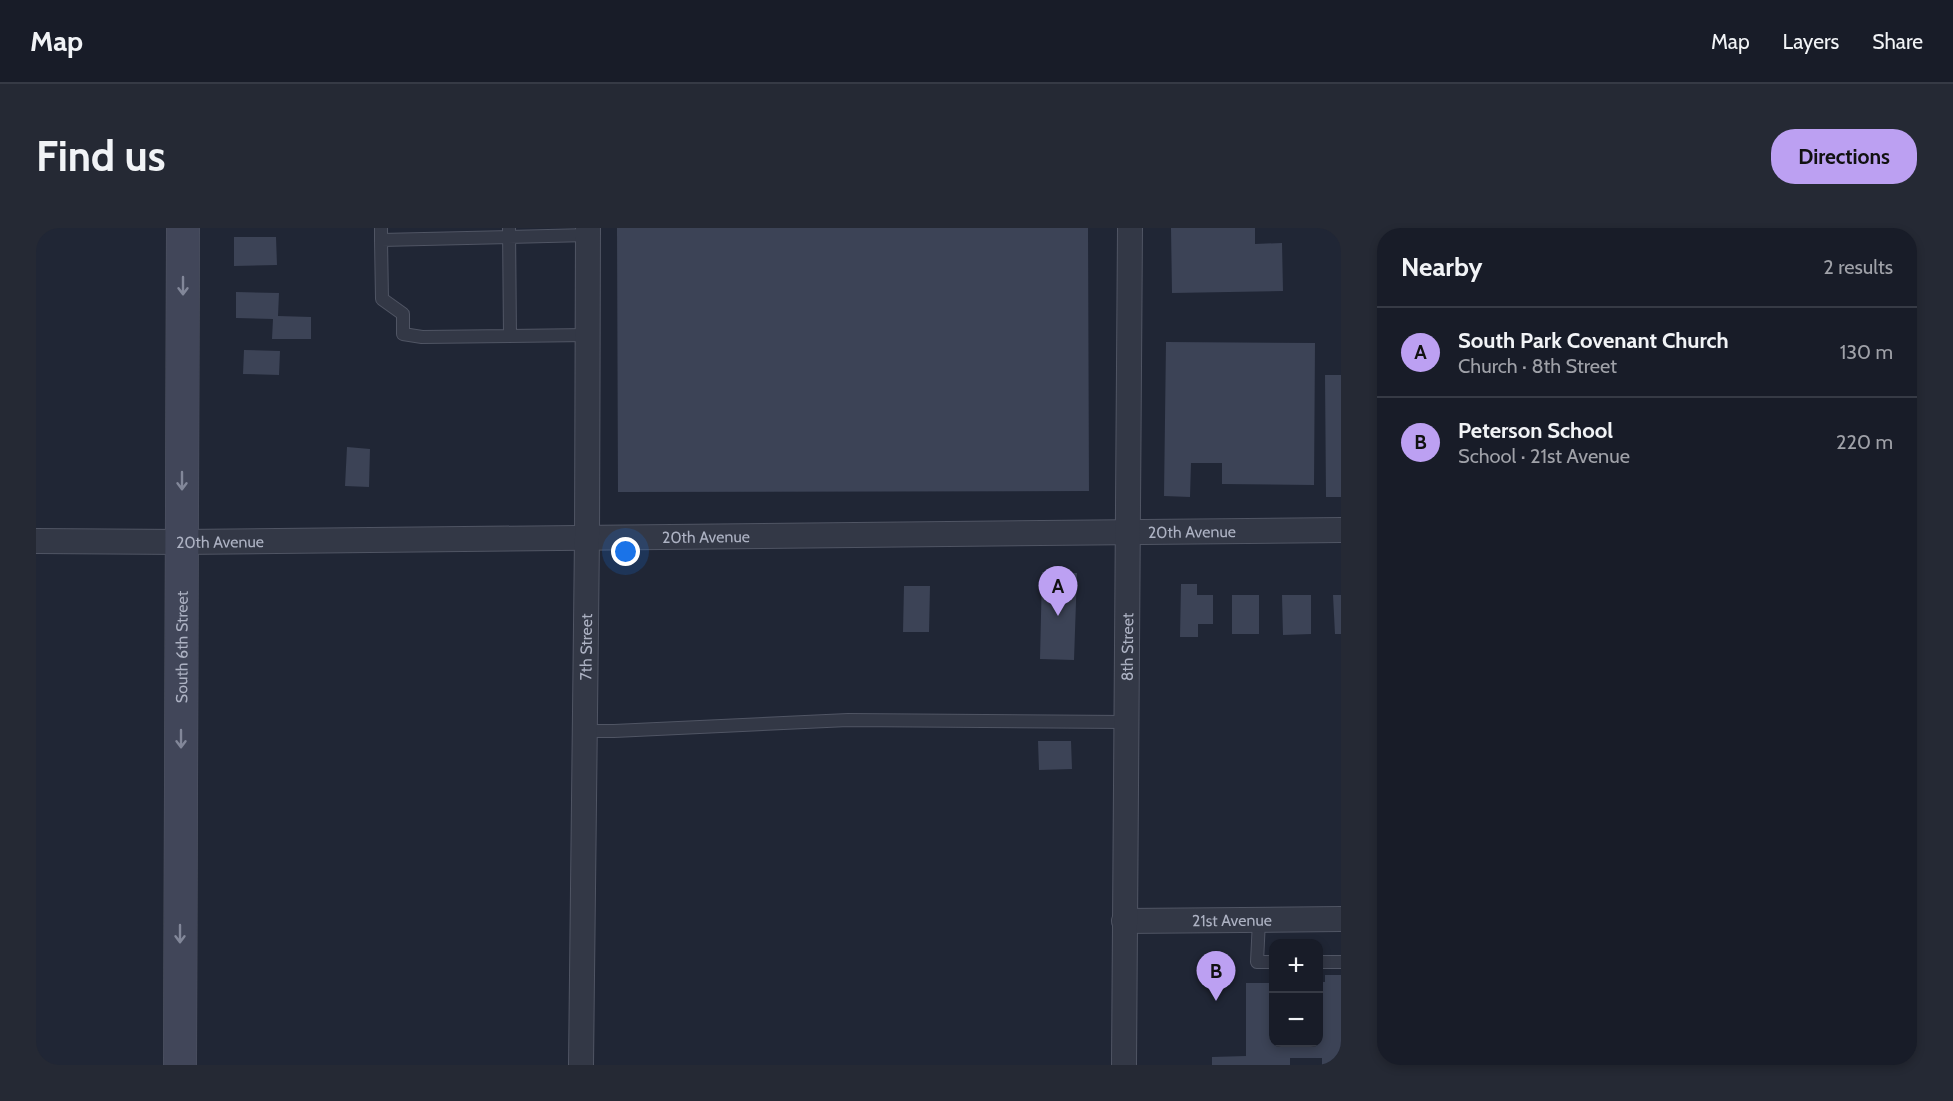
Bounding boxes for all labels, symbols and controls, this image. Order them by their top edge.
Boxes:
text: Map [30,24,83,58]
text: Map [1711,29,1750,54]
text: Layers [1783,29,1839,54]
text: Share [1872,29,1923,54]
button: Directions [1771,129,1917,184]
text: Find us [36,130,165,182]
text: Nearby [1401,251,1482,283]
text: 2 results [1823,255,1893,279]
one-way arrow [177,276,189,296]
text: South Park Covenant Church [1458,327,1729,354]
text: A [1414,340,1427,364]
text: 130 m [1840,340,1893,364]
text: Church · 8th Street [1458,354,1617,378]
text: Peterson School [1458,417,1613,444]
text: B [1414,430,1427,454]
text: 220 m [1836,430,1893,454]
text: School · 21st Avenue [1458,444,1630,468]
one-way arrow [176,471,188,491]
street label: 20th Avenue [1148,522,1236,542]
street label: 20th Avenue [662,527,750,547]
street label: 20th Avenue [176,532,264,552]
your location [611,537,640,566]
pin: A [1038,566,1078,616]
street label: South 6th Street [172,590,192,703]
street label: 8th Street [1118,612,1137,681]
street label: 7th Street [576,613,596,681]
one-way arrow [175,729,187,749]
street label: 21st Avenue [1192,911,1272,930]
one-way arrow [174,924,186,944]
map controls [1269,939,1323,1047]
button: + [1269,939,1323,993]
pin: B [1196,952,1236,1001]
button: − [1269,993,1323,1047]

